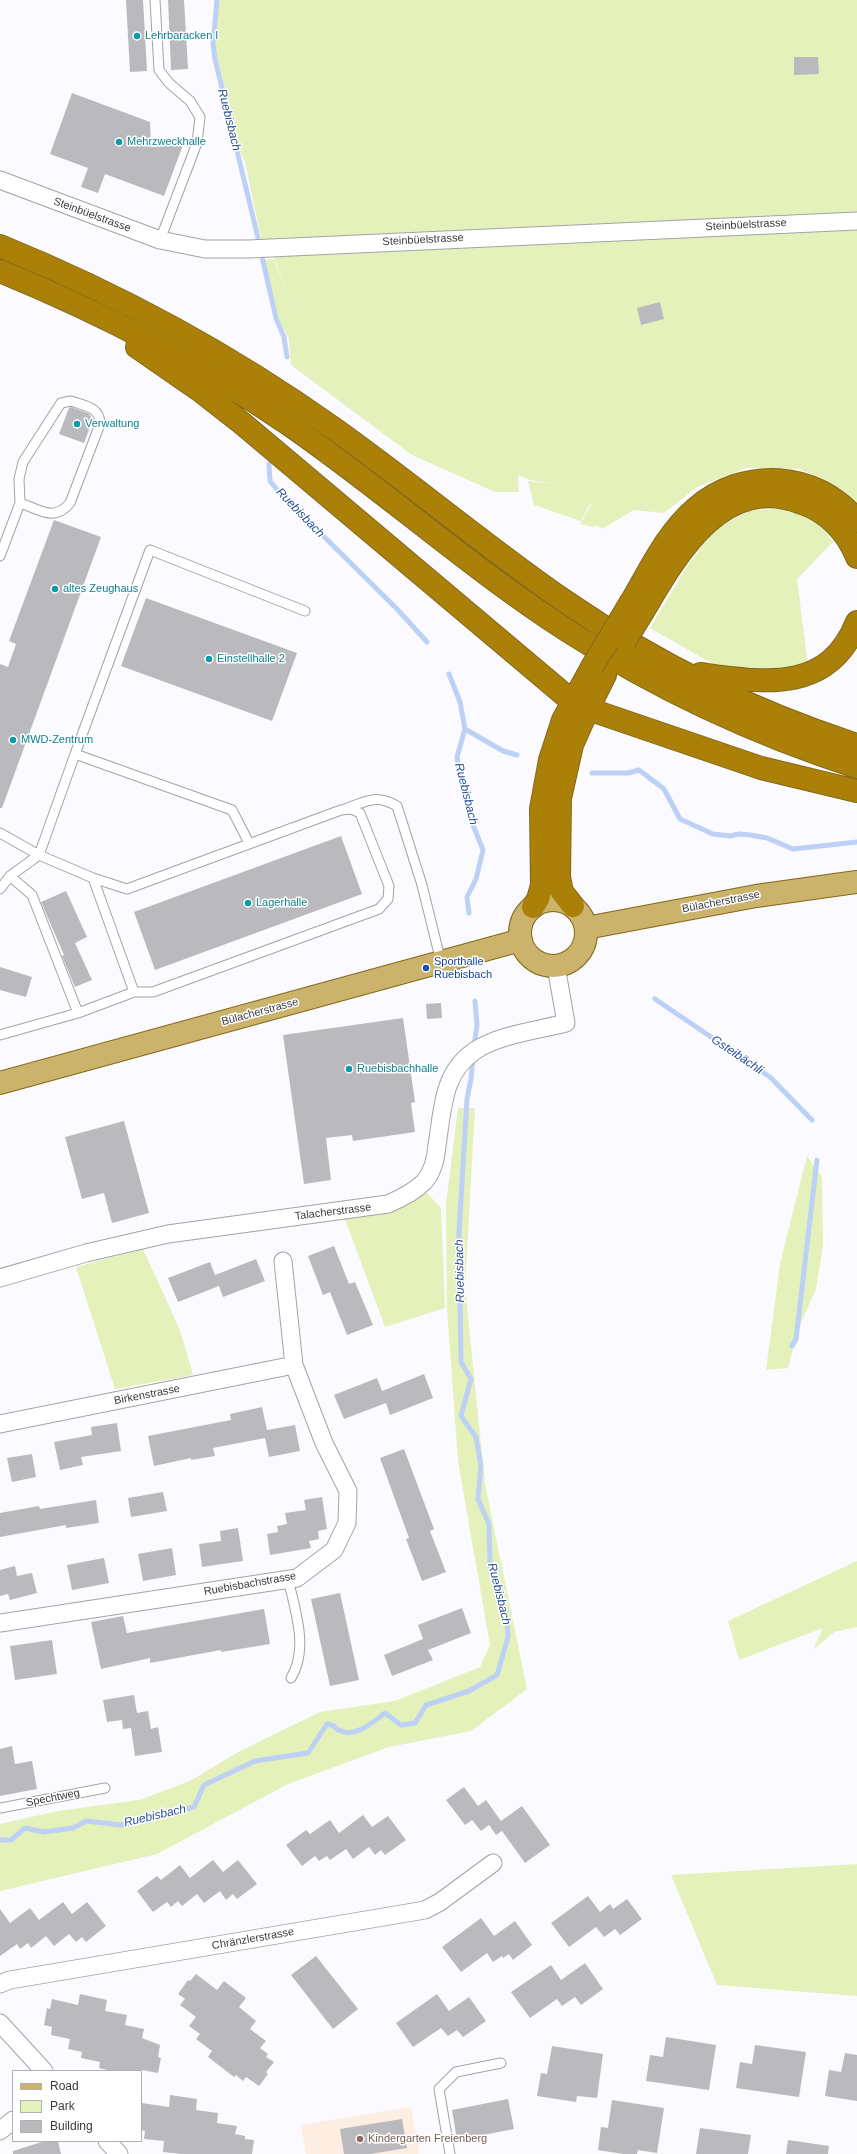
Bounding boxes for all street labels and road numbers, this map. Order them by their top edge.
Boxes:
street label: Steinbüelstrasse [52,195,132,235]
street label: Steinbüelstrasse [705,216,787,234]
street label: Steinbüelstrasse [382,231,464,249]
street label: Bülacherstrasse [681,888,761,916]
street label: Bülacherstrasse [220,995,300,1029]
street label: Talacherstrasse [294,1201,372,1223]
street label: Birkenstrasse [113,1382,181,1408]
street label: Ruebisbachstrasse [203,1569,297,1599]
street label: Spechtweg [25,1786,81,1810]
street label: Chränzlerstrasse [211,1925,295,1953]

